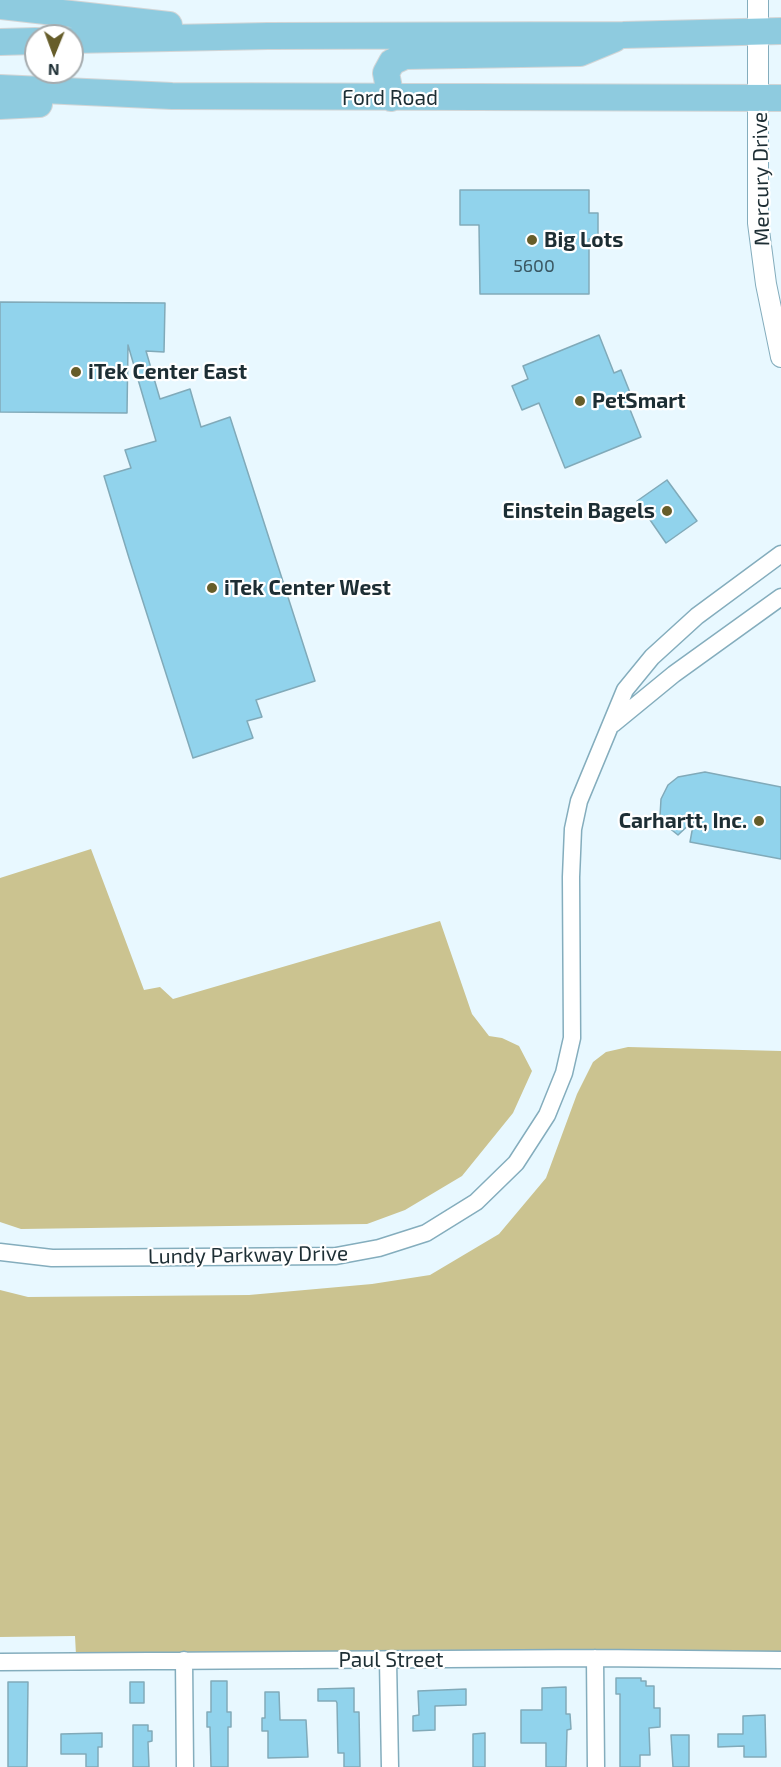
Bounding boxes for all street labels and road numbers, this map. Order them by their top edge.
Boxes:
street label: Ford Road [342,85,438,111]
street label: Mercury Drive [747,112,775,246]
street label: Lundy Parkway Drive [148,1241,348,1269]
street label: Paul Street [338,1647,444,1673]

